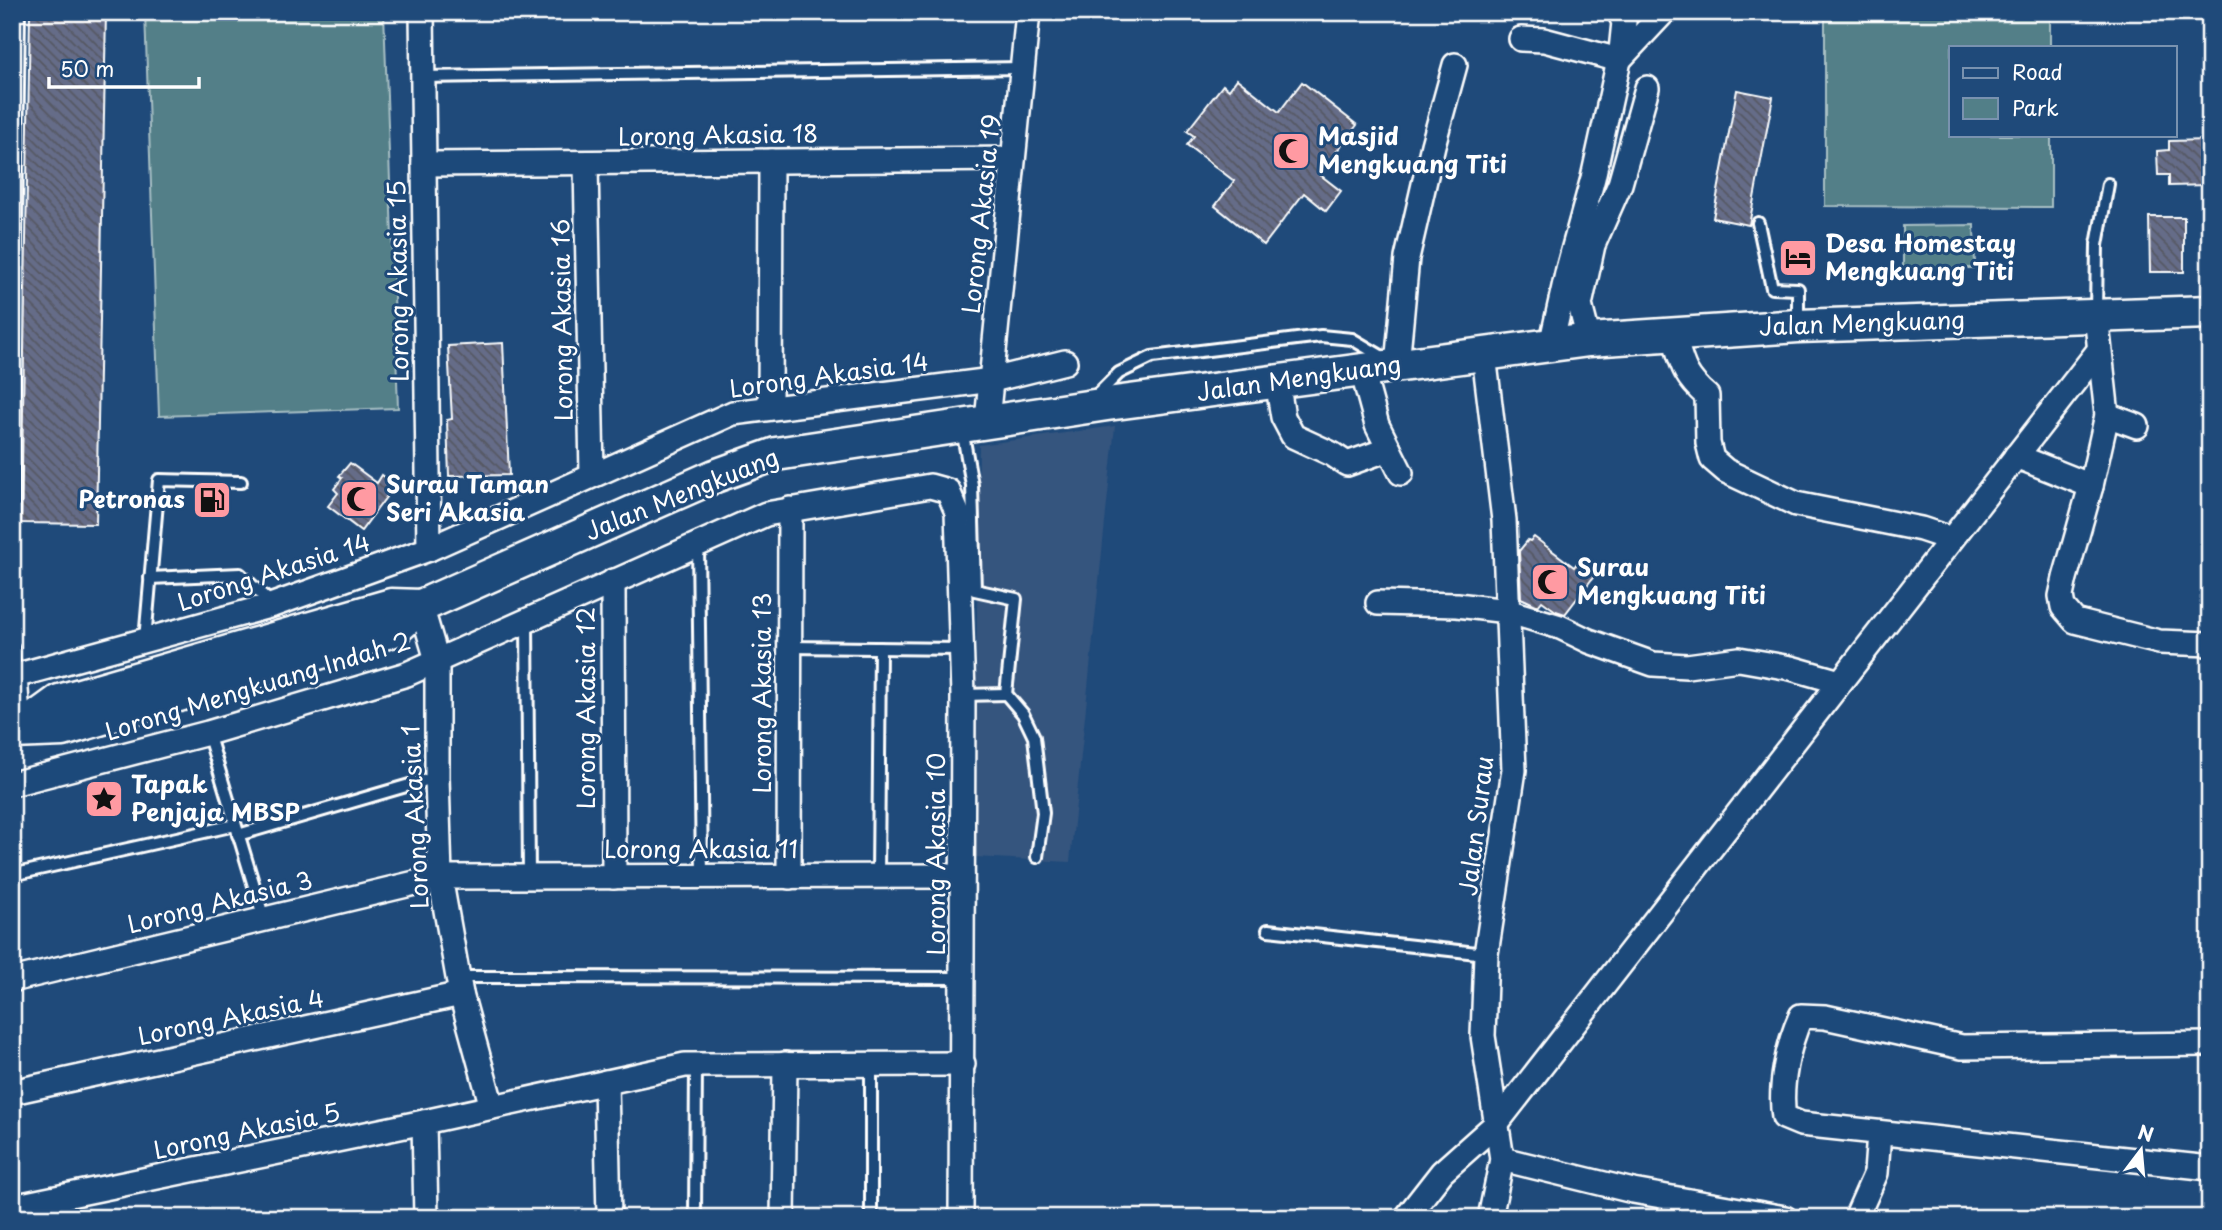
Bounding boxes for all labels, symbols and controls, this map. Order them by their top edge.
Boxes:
scale bar [49,46,200,90]
legend [1949,46,2176,136]
text: 50 m [60,52,114,84]
text: Road [2012,55,2063,87]
text: Park [2012,91,2059,123]
street label: Lorong Akasia 19 [952,112,1008,315]
street label: Lorong Akasia 18 [618,114,818,154]
place label: Masjid Mengkuang Titi [1318,117,1507,181]
mosque icon: Masjid Mengkuang Titi [1270,130,1312,172]
street label: Lorong Akasia 15 [377,180,417,382]
street label: Lorong Akasia 16 [541,219,581,421]
place label: Desa Homestay Mengkuang Titi [1825,224,2016,288]
hotel icon: Desa Homestay Mengkuang Titi [1777,237,1819,279]
street label: Jalan Mengkuang [1758,300,1966,344]
street label: Lorong Akasia 14 [727,342,931,406]
street label: Jalan Mengkuang [1194,345,1403,409]
street label: Jalan Mengkuang [579,438,784,548]
place label: Surau Taman Seri Akasia [386,465,549,529]
mosque icon: Surau Taman Seri Akasia [338,478,380,520]
fuel station icon: Petronas [191,479,233,521]
place label: Petronas [78,480,185,516]
street label: Lorong Akasia 14 [172,523,374,619]
place label: Surau Mengkuang Titi [1577,548,1766,612]
mosque icon: Surau Mengkuang Titi [1529,561,1571,603]
street label: Lorong Akasia 13 [743,593,779,793]
street label: Lorong Akasia 12 [567,607,603,809]
street label: Lorong Mengkuang Indah 2 [100,621,415,749]
street label: Lorong Akasia 1 [391,724,437,910]
street label: Lorong Akasia 10 [917,753,953,955]
street label: Jalan Surau [1449,754,1501,898]
place label: Tapak Penjaja MBSP [131,765,300,829]
place icon: Tapak Penjaja MBSP [83,778,125,820]
street label: Lorong Akasia 11 [604,830,798,866]
street label: Lorong Akasia 3 [123,861,316,941]
street label: Lorong Akasia 4 [134,979,327,1053]
street label: Lorong Akasia 5 [150,1093,343,1167]
north arrow [2106,1114,2176,1184]
text: N [2135,1117,2157,1148]

